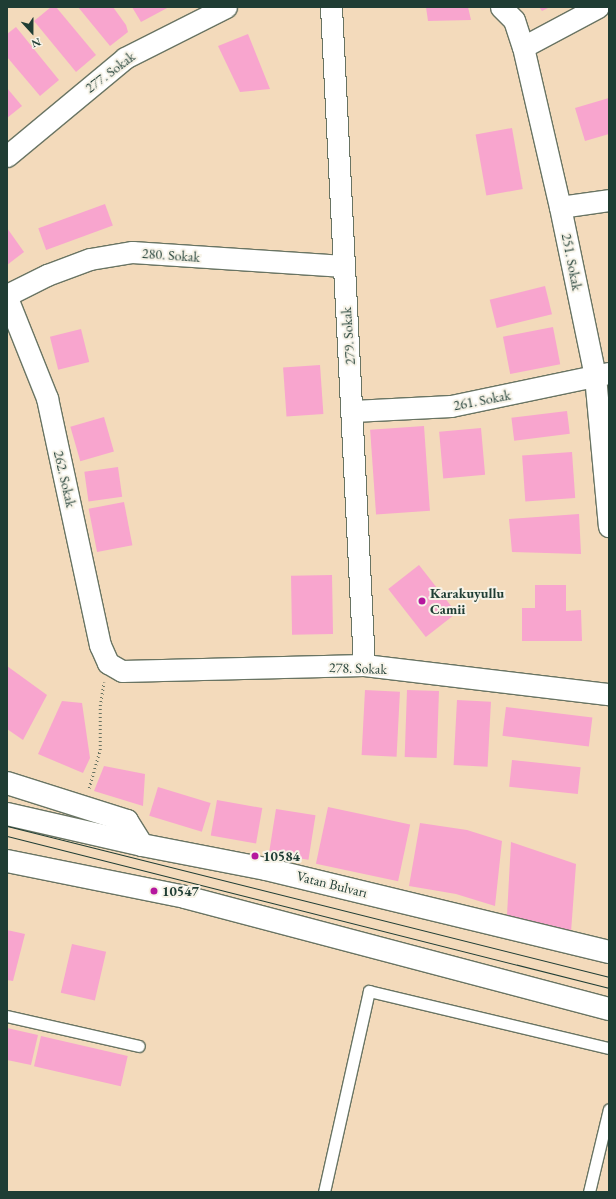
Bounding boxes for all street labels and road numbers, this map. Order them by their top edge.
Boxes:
street label: 277. Sokak [82,48,138,96]
street label: 251. Sokak [558,232,586,292]
street label: 280. Sokak [141,245,201,265]
street label: 279. Sokak [338,306,358,366]
street label: 261. Sokak [452,386,512,414]
street label: 262. Sokak [50,449,80,509]
street label: 278. Sokak [329,659,387,677]
street label: Vatan Bulvarı [295,867,369,901]

